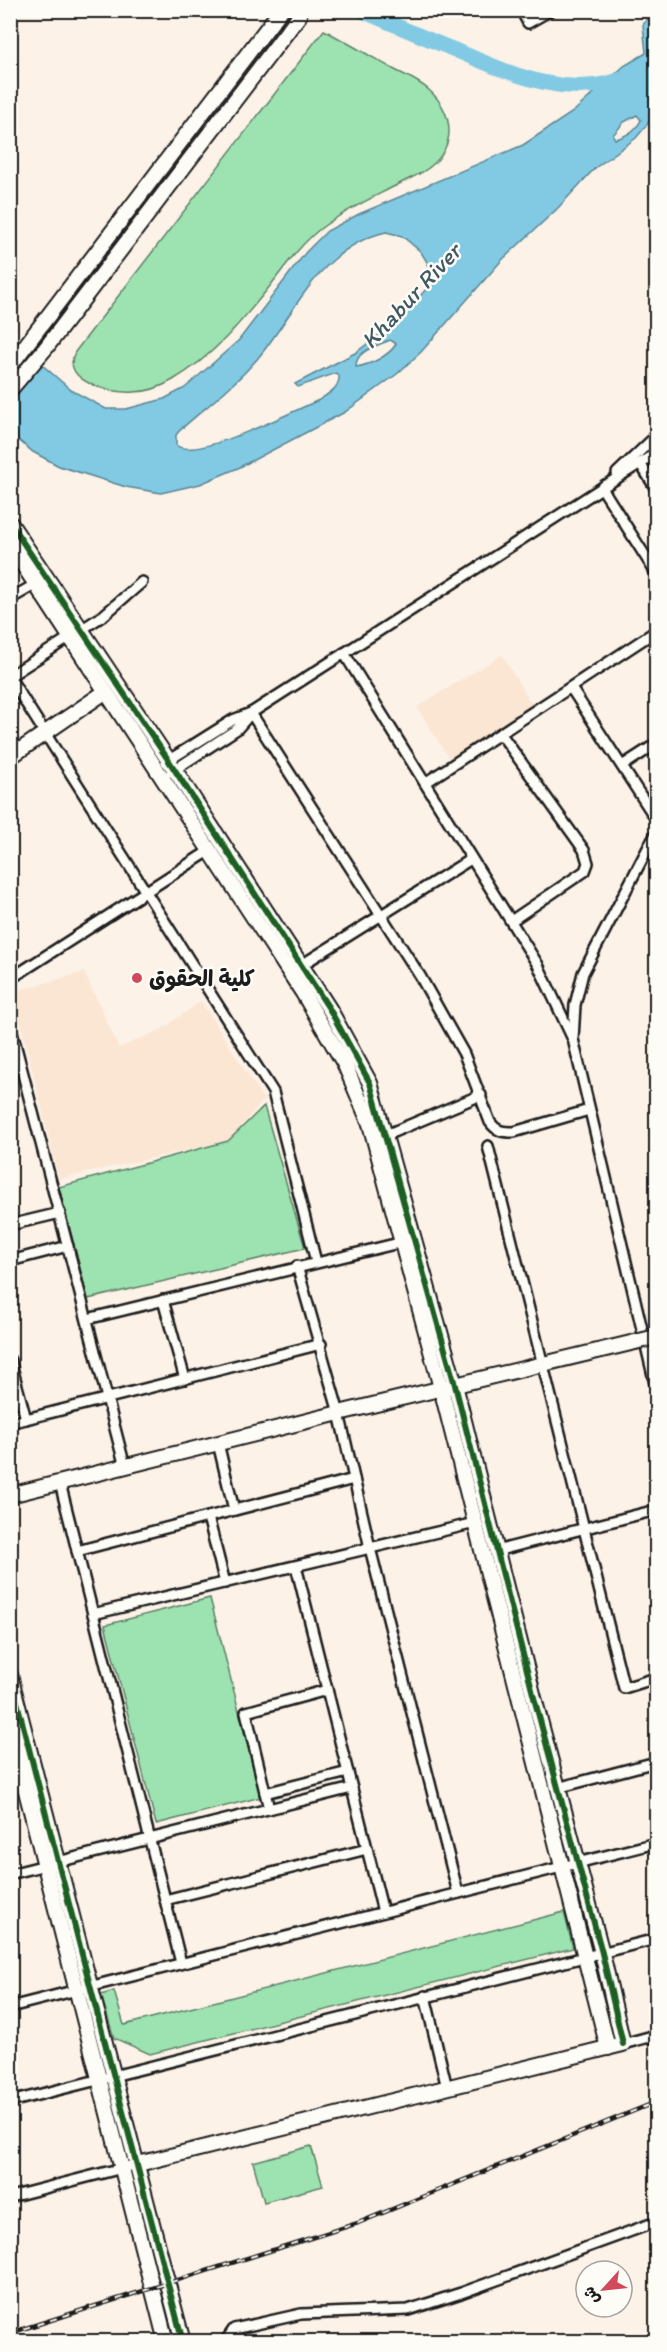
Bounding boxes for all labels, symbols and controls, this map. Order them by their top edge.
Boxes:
water label: Khabur River [355,235,469,354]
place label: كلية الحقوق [149,965,255,993]
marker: كلية الحقوق [130,971,144,985]
north arrow [574,2259,634,2319]
text: ش [579,2283,604,2308]

